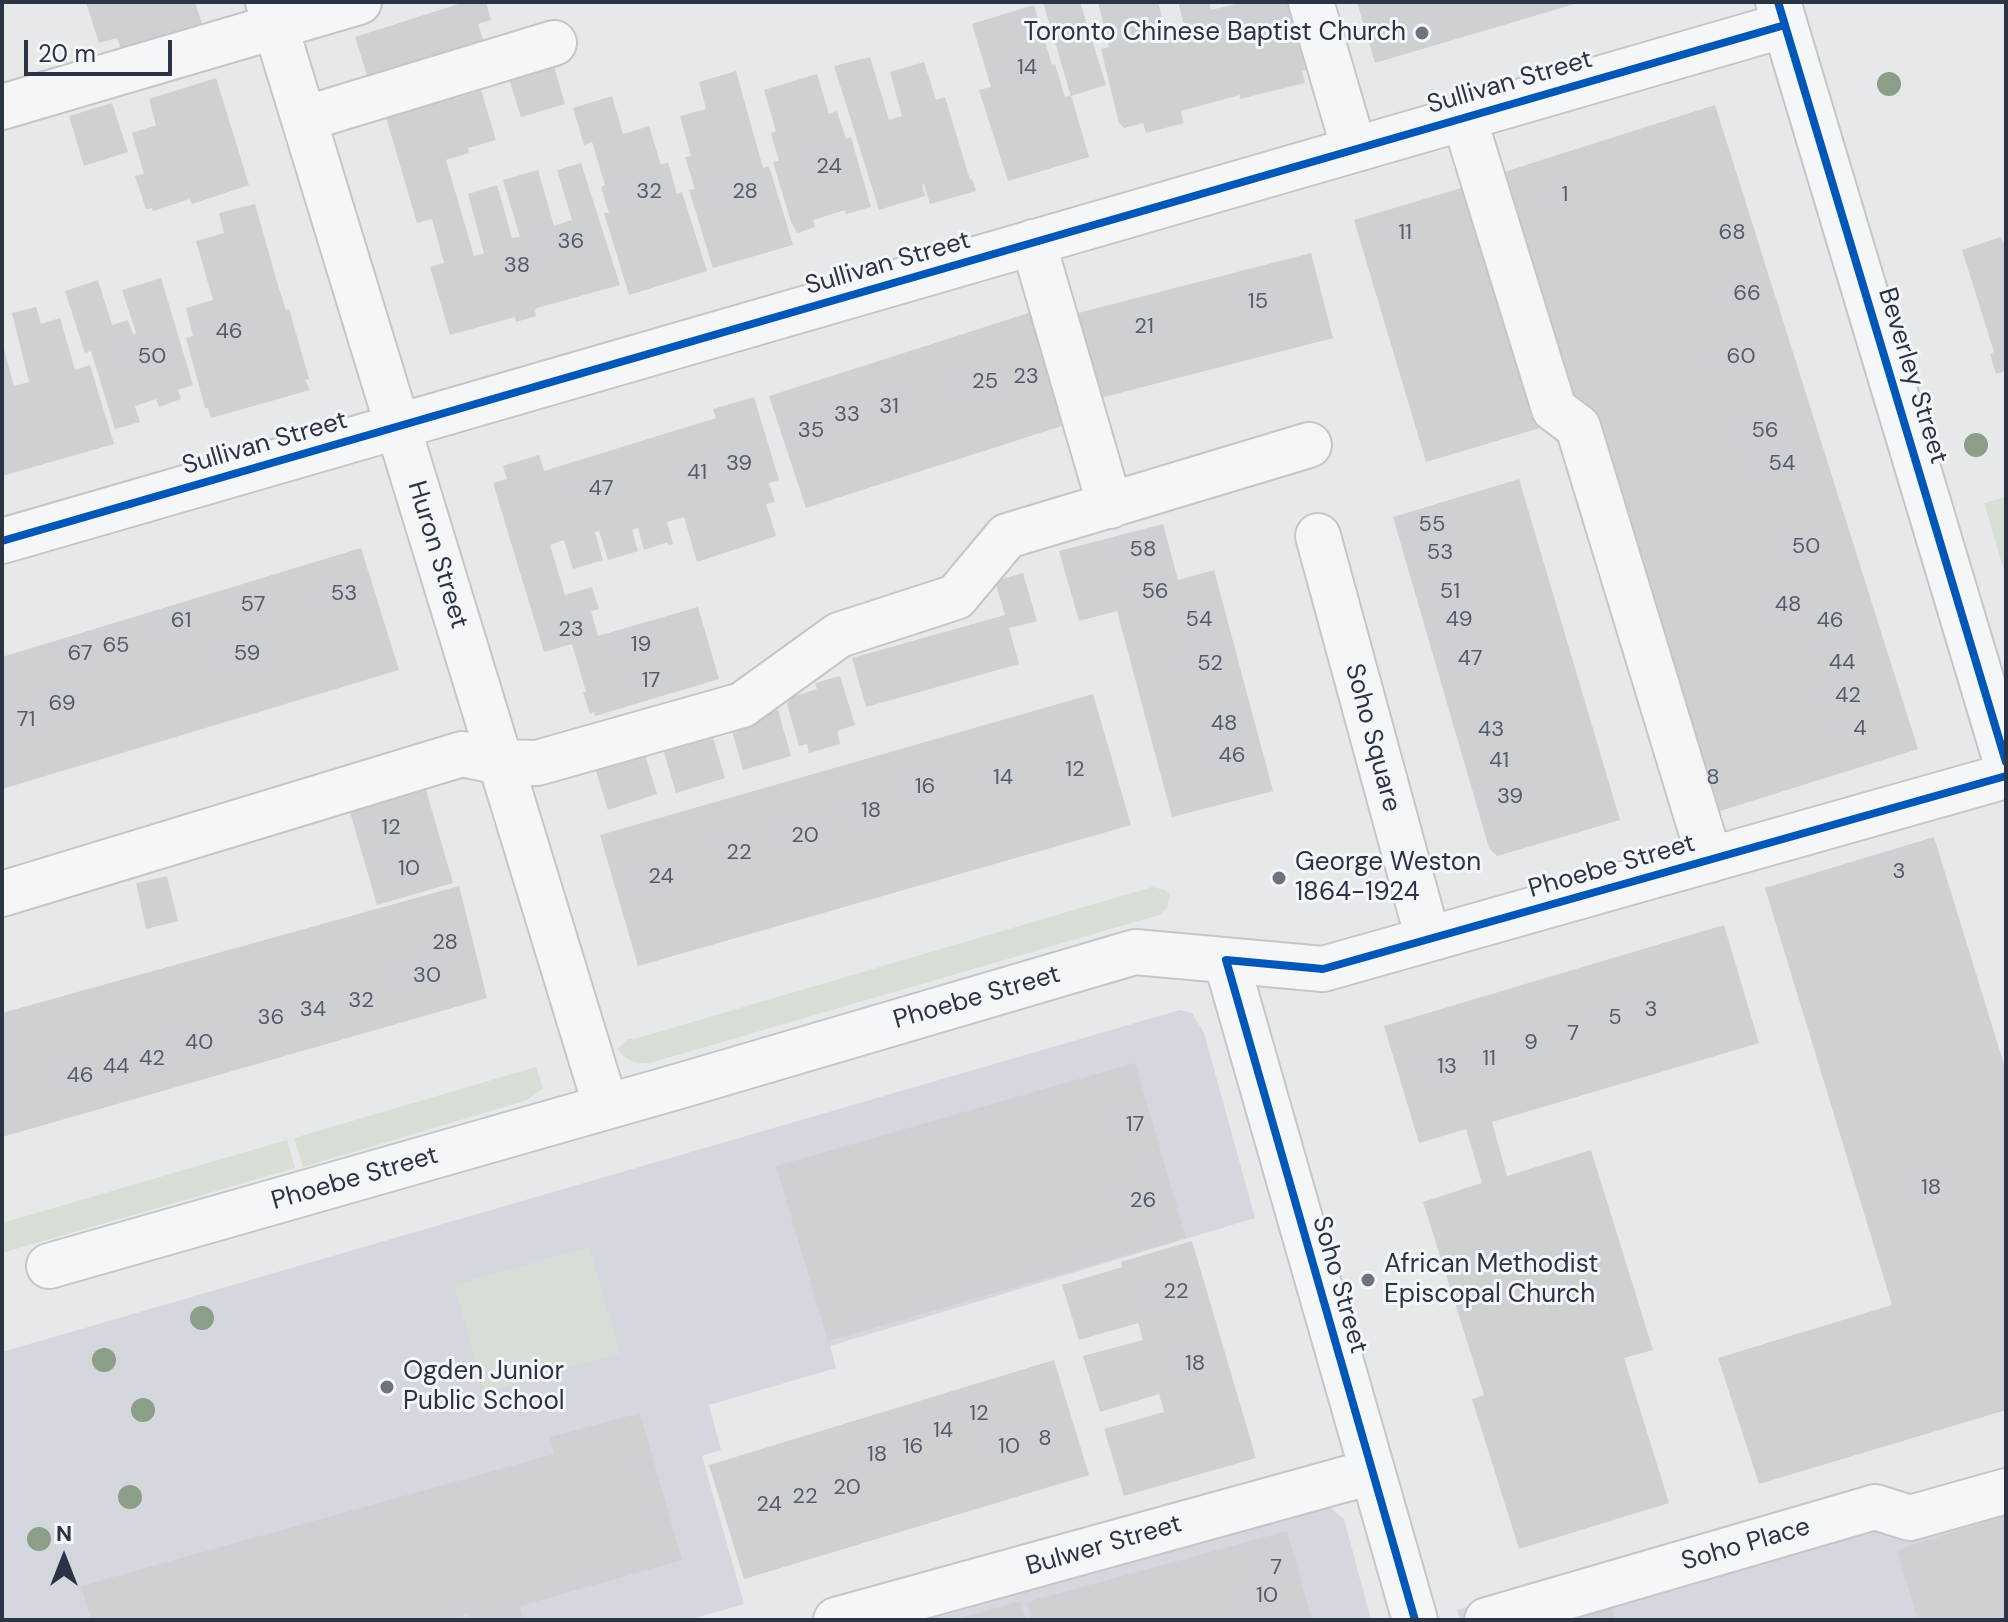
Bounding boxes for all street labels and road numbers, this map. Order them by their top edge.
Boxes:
street label: Sullivan Street [1424,45,1596,121]
street label: Sullivan Street [802,226,974,302]
street label: Beverley Street [1870,284,1954,468]
street label: Sullivan Street [179,406,351,482]
street label: Huron Street [400,477,474,633]
street label: Soho Square [1337,661,1407,815]
street label: Phoebe Street [1525,828,1699,906]
street label: Phoebe Street [890,959,1064,1037]
street label: Phoebe Street [268,1140,442,1218]
street label: Soho Street [1305,1213,1373,1357]
street label: Bulwer Street [1022,1509,1186,1583]
street label: Soho Place [1678,1512,1814,1578]

